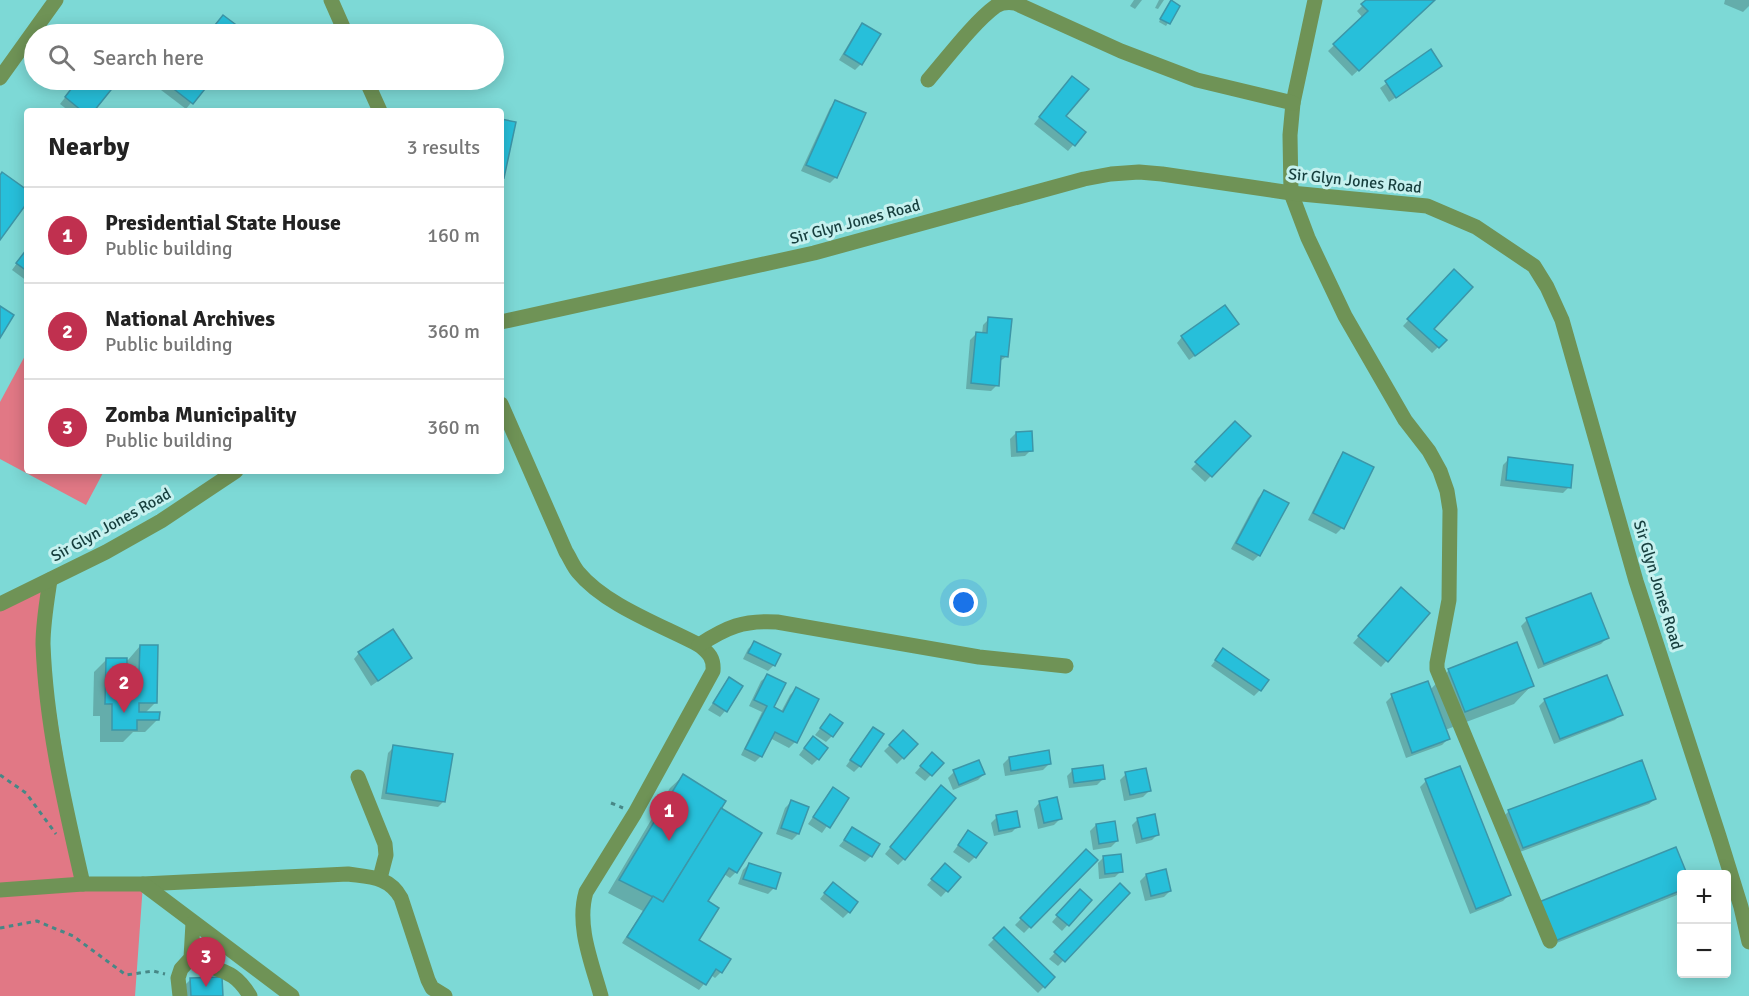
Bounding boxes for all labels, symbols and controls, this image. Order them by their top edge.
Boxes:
search box [24,24,504,90]
icon: search [45,41,78,74]
text: Search here [93,44,204,71]
text: Nearby [48,131,129,163]
text: 3 results [407,135,480,160]
street label: Sir Glyn Jones Road [1287,164,1423,198]
street label: Sir Glyn Jones Road [788,195,922,249]
text: Presidential State House [105,209,341,236]
text: 1 [62,223,73,248]
text: 160 m [427,223,480,248]
text: Public building [105,236,233,261]
text: National Archives [105,305,275,332]
text: 2 [62,319,73,344]
text: 360 m [427,319,480,344]
text: Public building [105,332,233,357]
text: Zomba Municipality [105,401,296,428]
text: 3 [62,415,73,440]
text: 360 m [427,415,480,440]
text: Public building [105,428,233,453]
street label: Sir Glyn Jones Road [47,484,175,566]
street label: Sir Glyn Jones Road [1629,518,1687,652]
your location [949,588,978,617]
pin: 2 [104,664,144,713]
pin: 1 [650,792,688,841]
map controls [1677,870,1731,978]
button: + [1677,870,1731,924]
button: − [1677,924,1731,978]
pin: 3 [186,938,226,987]

